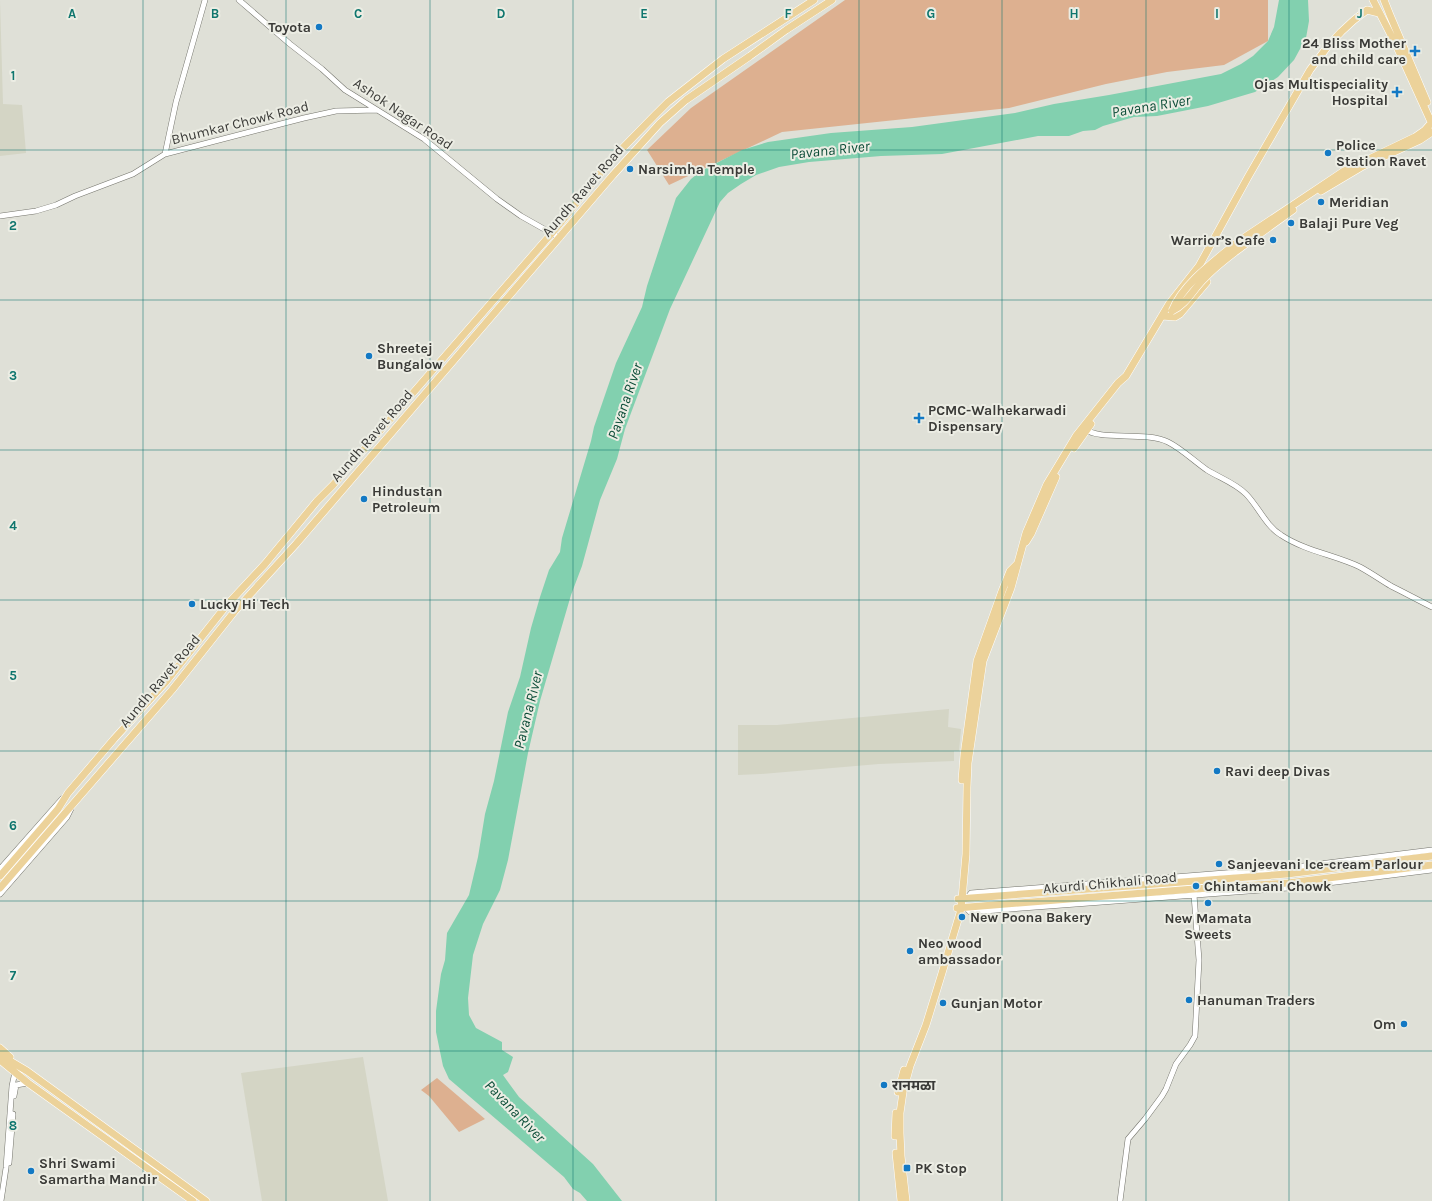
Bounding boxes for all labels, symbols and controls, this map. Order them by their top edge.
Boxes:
text: A [68,6,76,21]
text: B [211,6,219,21]
text: C [354,6,362,21]
text: D [497,6,506,21]
text: E [640,6,648,21]
text: F [784,6,792,21]
text: G [927,6,935,21]
text: H [1069,6,1079,21]
text: I [1215,6,1219,21]
text: J [1357,6,1363,21]
place label: Toyota [268,19,311,36]
marker: Toyota [314,22,324,32]
place label: 24 Bliss Mother and child care [1302,35,1406,68]
marker: 24 Bliss Mother and child care [1409,45,1421,57]
text: 1 [11,68,15,83]
street label: Ashok Nagar Road [350,74,456,154]
place label: Ojas Multispeciality Hospital [1254,76,1388,109]
marker: Ojas Multispeciality Hospital [1391,86,1403,98]
water label: Pavana River [1110,91,1193,121]
street label: Bhumkar Chowk Road [170,98,310,148]
water label: Pavana River [790,137,871,163]
place label: Police Station Ravet [1336,137,1427,170]
street label: Aundh Ravet Road [538,142,628,240]
marker: Police Station Ravet [1323,148,1333,158]
place label: Narsimha Temple [638,161,755,178]
marker: Narsimha Temple [625,164,635,174]
place label: Meridian [1329,194,1389,211]
marker: Meridian [1316,197,1326,207]
place label: Balaji Pure Veg [1299,215,1398,232]
text: 2 [9,218,17,233]
marker: Balaji Pure Veg [1286,218,1296,228]
place label: Warrior’s Cafe [1171,232,1265,249]
marker: Warrior’s Cafe [1268,235,1278,245]
place label: Shreetej Bungalow [377,340,443,373]
marker: Shreetej Bungalow [364,351,374,361]
water label: Pavana River [604,360,647,442]
text: 3 [9,368,17,383]
street label: Aundh Ravet Road [327,387,417,485]
place label: PCMC-Walhekarwadi Dispensary [928,402,1067,435]
marker: PCMC-Walhekarwadi Dispensary [913,412,925,424]
place label: Hindustan Petroleum [372,483,442,516]
marker: Hindustan Petroleum [359,494,369,504]
text: 4 [9,518,17,533]
place label: Lucky Hi Tech [200,596,290,613]
marker: Lucky Hi Tech [187,599,197,609]
street label: Aundh Ravet Road [116,631,204,731]
text: 5 [9,668,17,683]
water label: Pavana River [510,668,547,751]
place label: Ravi deep Divas [1225,763,1330,780]
marker: Ravi deep Divas [1212,766,1222,776]
text: 6 [9,818,17,833]
place label: Sanjeevani Ice-cream Parlour [1227,856,1423,873]
marker: Sanjeevani Ice-cream Parlour [1214,859,1224,869]
street label: Akurdi Chikhali Road [1042,869,1178,897]
place label: Chintamani Chowk [1204,878,1332,895]
marker: Chintamani Chowk [1191,881,1201,891]
marker: New Mamata Sweets [1203,898,1213,908]
place label: New Poona Bakery [970,909,1092,926]
place label: New Mamata Sweets [1164,910,1252,943]
marker: New Poona Bakery [957,912,967,922]
place label: Neo wood ambassador [918,935,1002,968]
marker: Neo wood ambassador [905,946,915,956]
text: 7 [10,968,17,983]
place label: Hanuman Traders [1197,992,1315,1009]
place label: Gunjan Motor [951,995,1043,1012]
marker: Hanuman Traders [1184,995,1194,1005]
marker: Gunjan Motor [938,998,948,1008]
place label: Om [1373,1016,1396,1033]
marker: Om [1399,1019,1409,1029]
water label: Pavana River [481,1076,550,1146]
place label: रानमळा [892,1077,936,1094]
marker: रानमळा [879,1080,889,1090]
text: 8 [9,1118,17,1133]
place label: Shri Swami Samartha Mandir [39,1155,157,1188]
place label: PK Stop [915,1160,967,1177]
marker: PK Stop [902,1163,912,1173]
marker: Shri Swami Samartha Mandir [26,1166,36,1176]

